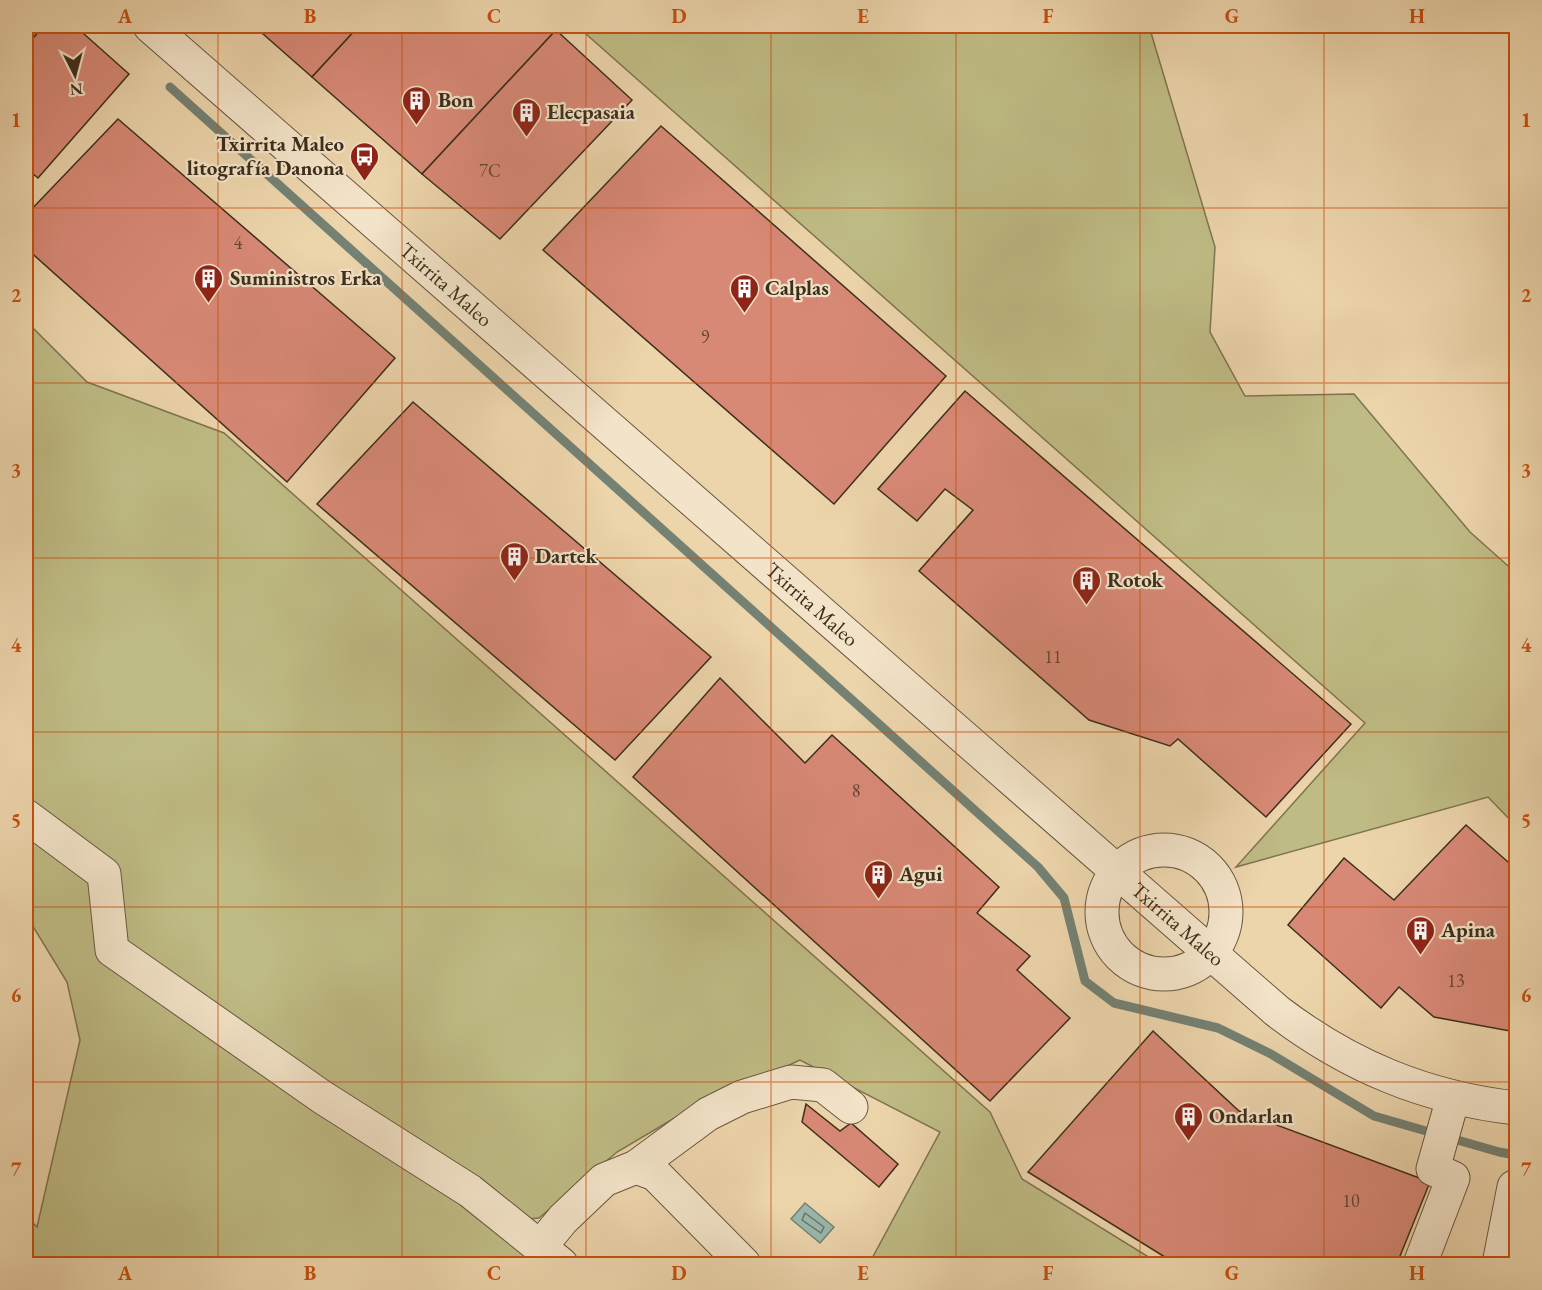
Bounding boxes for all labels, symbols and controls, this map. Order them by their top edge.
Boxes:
text: A [117,3,133,29]
text: B [304,3,316,29]
text: C [487,3,501,29]
text: D [671,3,687,29]
text: E [857,3,869,29]
text: F [1043,3,1054,29]
text: G [1225,3,1239,29]
text: H [1409,3,1425,29]
north arrow [45,45,105,105]
text: N [69,78,84,101]
building icon: Bon [401,84,433,126]
place label: Bon [438,86,474,113]
building icon: Elecpasaia [510,96,542,138]
place label: Elecpasaia [547,98,636,125]
text: 1 [11,107,21,133]
text: 1 [1521,107,1531,133]
place label: Txirrita Maleo litografía Danona [187,130,345,181]
bus stop icon: Txirrita Maleo litografía Danona [349,140,381,182]
house number: 7C [479,159,501,182]
house number: 4 [234,231,243,254]
street label: Txirrita Maleo [394,236,498,332]
building icon: Suministros Erka [193,262,225,304]
place label: Suministros Erka [230,264,382,291]
building icon: Calplas [728,272,760,314]
place label: Calplas [765,274,829,301]
text: 2 [11,282,22,308]
text: 2 [1521,282,1532,308]
house number: 9 [701,325,710,348]
text: 3 [11,457,21,483]
text: 3 [1521,457,1531,483]
building icon: Dartek [498,540,530,582]
place label: Dartek [535,542,598,569]
street label: Txirrita Maleo [760,556,864,652]
building icon: Rotok [1070,564,1102,606]
place label: Rotok [1107,566,1163,593]
text: 4 [11,632,22,658]
text: 4 [1521,632,1532,658]
house number: 11 [1044,645,1062,668]
house number: 8 [852,779,860,802]
text: 5 [11,807,21,833]
text: 5 [1521,807,1531,833]
building icon: Agui [862,858,894,900]
place label: Agui [898,860,942,887]
street label: Txirrita Maleo [1126,876,1230,972]
building icon: Apina [1404,914,1436,956]
place label: Apina [1440,916,1496,943]
house number: 13 [1447,969,1465,992]
text: 6 [11,982,22,1008]
text: 6 [1521,982,1532,1008]
building icon: Ondarlan [1172,1100,1204,1142]
place label: Ondarlan [1209,1102,1294,1129]
text: 7 [11,1156,22,1182]
text: 7 [1521,1156,1532,1182]
house number: 10 [1342,1189,1360,1212]
text: A [117,1260,133,1286]
text: B [304,1260,316,1286]
text: C [487,1260,501,1286]
text: D [671,1260,687,1286]
text: E [857,1260,869,1286]
text: F [1043,1260,1054,1286]
text: G [1225,1260,1239,1286]
text: H [1409,1260,1425,1286]

